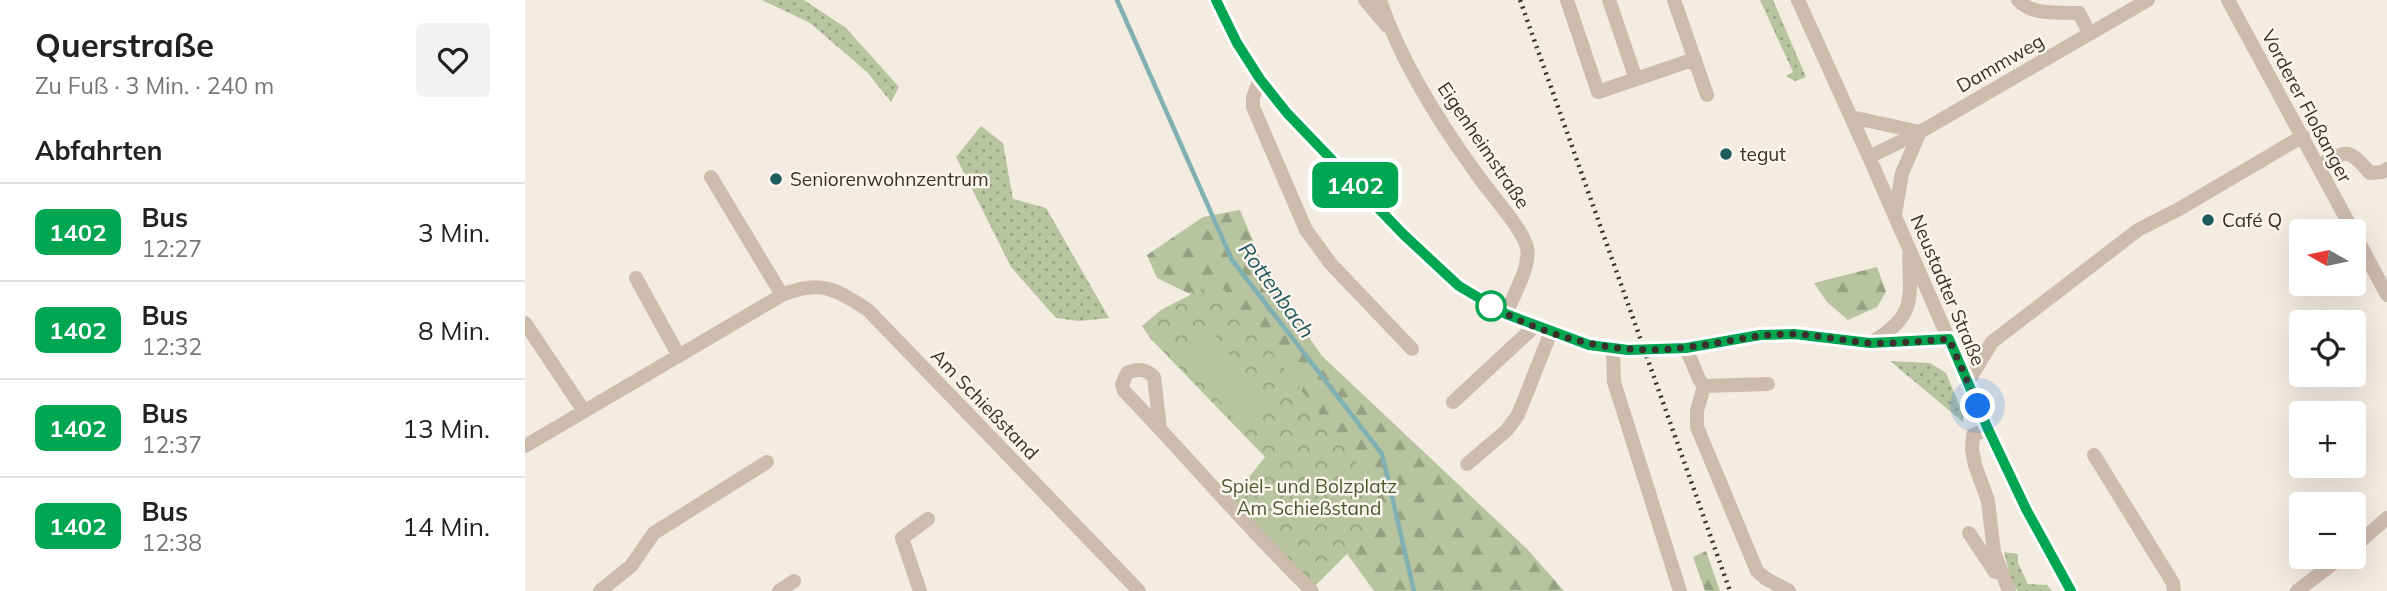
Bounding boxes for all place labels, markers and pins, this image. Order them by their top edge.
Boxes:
place label: tegut [1740,142,1786,166]
marker: tegut [1718,146,1734,162]
place label: Seniorenwohnzentrum [790,167,989,191]
marker: Seniorenwohnzentrum [768,171,784,187]
place label: Café Q [2222,208,2282,232]
marker: Café Q [2200,212,2216,228]
unlabelled marker [1476,291,1506,321]

